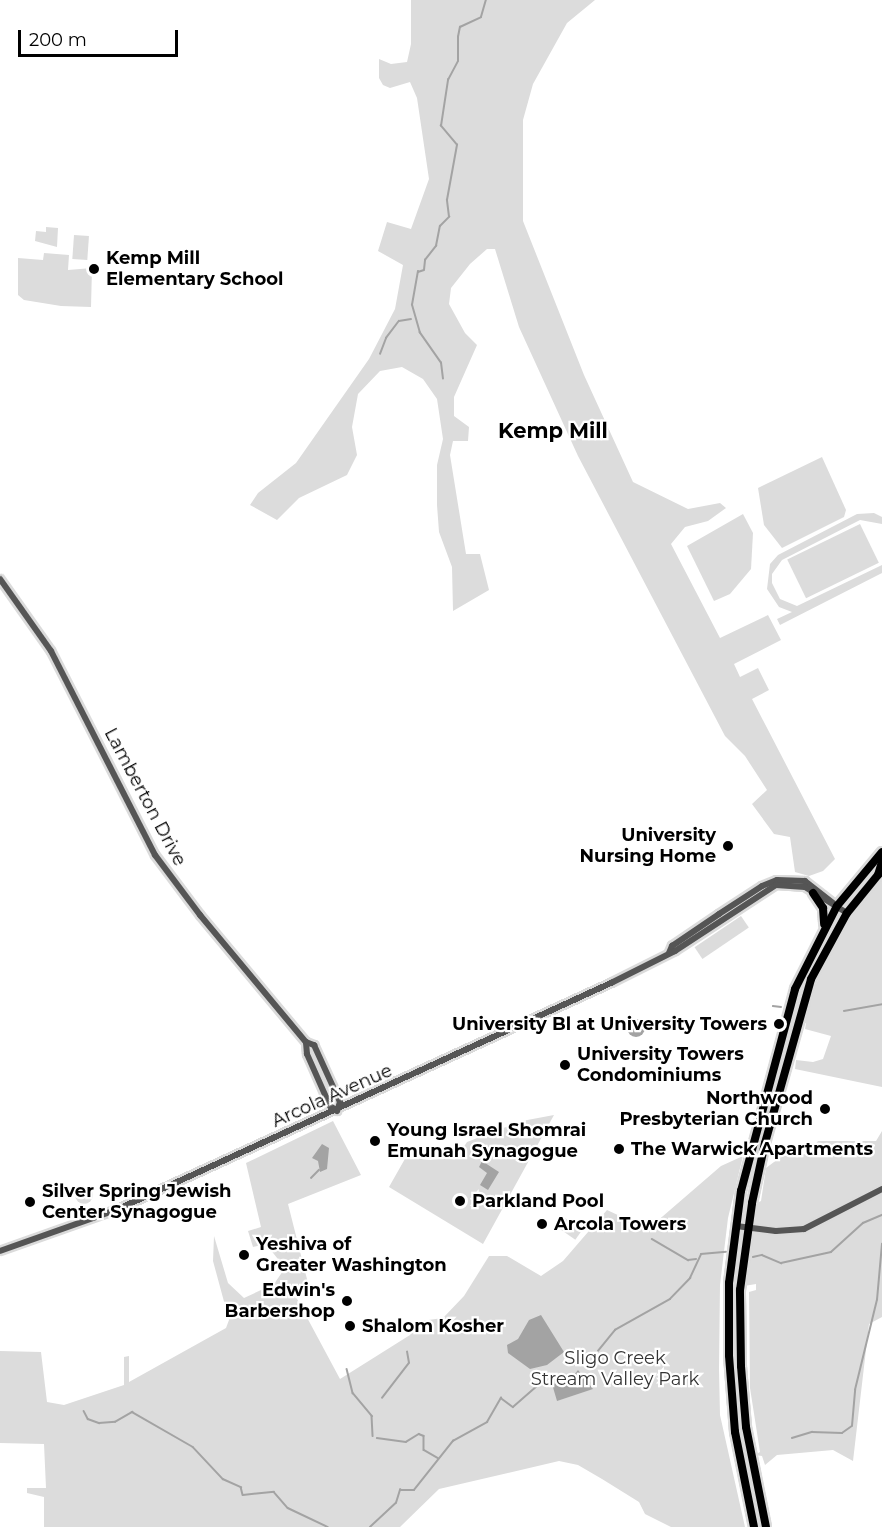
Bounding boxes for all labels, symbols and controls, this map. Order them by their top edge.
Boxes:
scale bar [21,18,182,56]
text: 200 m [29,29,87,51]
place label: Kemp Mill Elementary School [106,248,283,290]
marker: Kemp Mill Elementary School [87,262,101,276]
district label: Kemp Mill [498,418,608,444]
street label: Lamberton Drive [100,724,190,870]
place label: University Nursing Home [580,825,716,868]
marker: University Nursing Home [721,839,735,853]
place label: University Bl at University Towers [452,1013,767,1035]
marker: University Bl at University Towers [772,1017,786,1031]
place label: University Towers Condominiums [577,1044,744,1086]
marker: University Towers Condominiums [558,1058,572,1072]
street label: Arcola Avenue [269,1060,395,1132]
place label: Northwood Presbyterian Church [619,1088,813,1130]
marker: Northwood Presbyterian Church [818,1102,832,1116]
place label: Young Israel Shomrai Emunah Synagogue [387,1120,586,1162]
marker: Young Israel Shomrai Emunah Synagogue [368,1134,382,1148]
place label: The Warwick Apartments [631,1138,873,1160]
marker: The Warwick Apartments [612,1142,626,1156]
place label: Silver Spring Jewish Center Synagogue [42,1181,231,1224]
place label: Parkland Pool [472,1190,604,1212]
marker: Parkland Pool [453,1194,467,1208]
marker: Silver Spring Jewish Center Synagogue [23,1195,37,1209]
place label: Arcola Towers [554,1213,686,1235]
marker: Arcola Towers [535,1217,549,1231]
place label: Yeshiva of Greater Washington [256,1234,447,1276]
marker: Yeshiva of Greater Washington [237,1248,251,1262]
place label: Edwin's Barbershop [225,1280,335,1322]
marker: Edwin's Barbershop [340,1294,354,1308]
place label: Shalom Kosher [362,1315,504,1337]
marker: Shalom Kosher [343,1319,357,1333]
park label: Sligo Creek Stream Valley Park [531,1348,699,1390]

